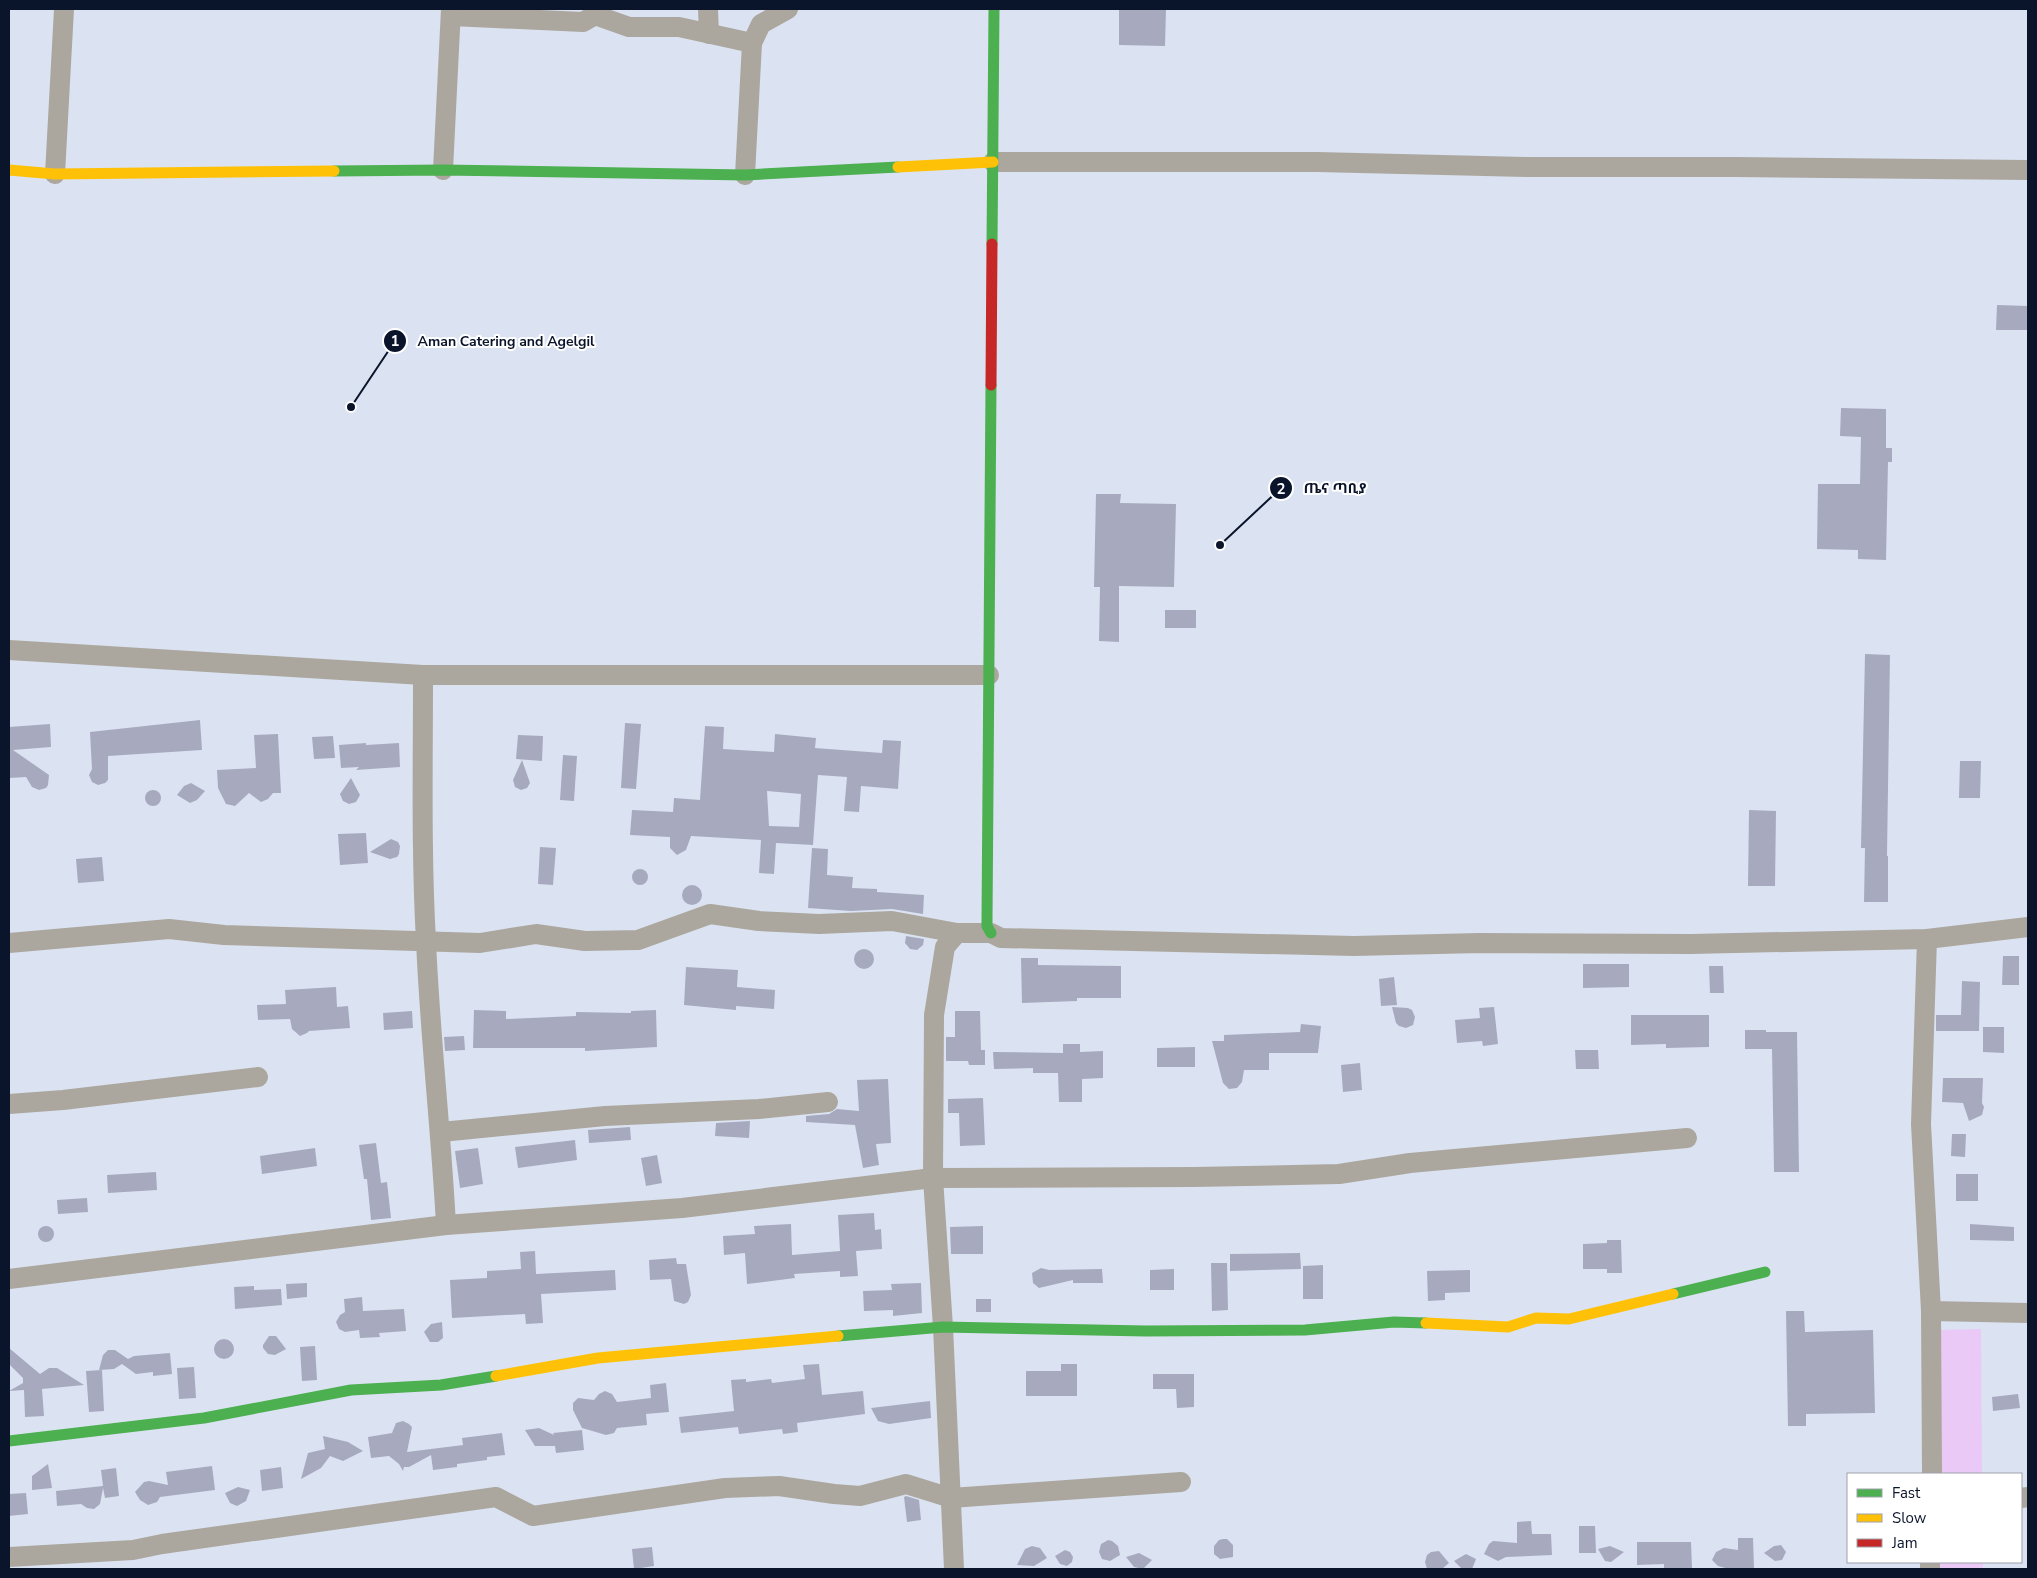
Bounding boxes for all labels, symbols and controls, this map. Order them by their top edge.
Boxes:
callout: Aman Catering and Agelgil [383,326,605,355]
text: 1 [390,331,400,351]
text: Aman Catering and Agelgil [418,332,595,351]
callout: ጤና ጣቢያ [1268,474,1376,503]
text: 2 [1276,479,1286,499]
text: ጤና ጣቢያ [1304,479,1367,498]
legend [1847,1473,2022,1563]
text: Fast [1892,1483,1921,1503]
text: Slow [1892,1508,1927,1528]
text: Jam [1891,1533,1918,1553]

